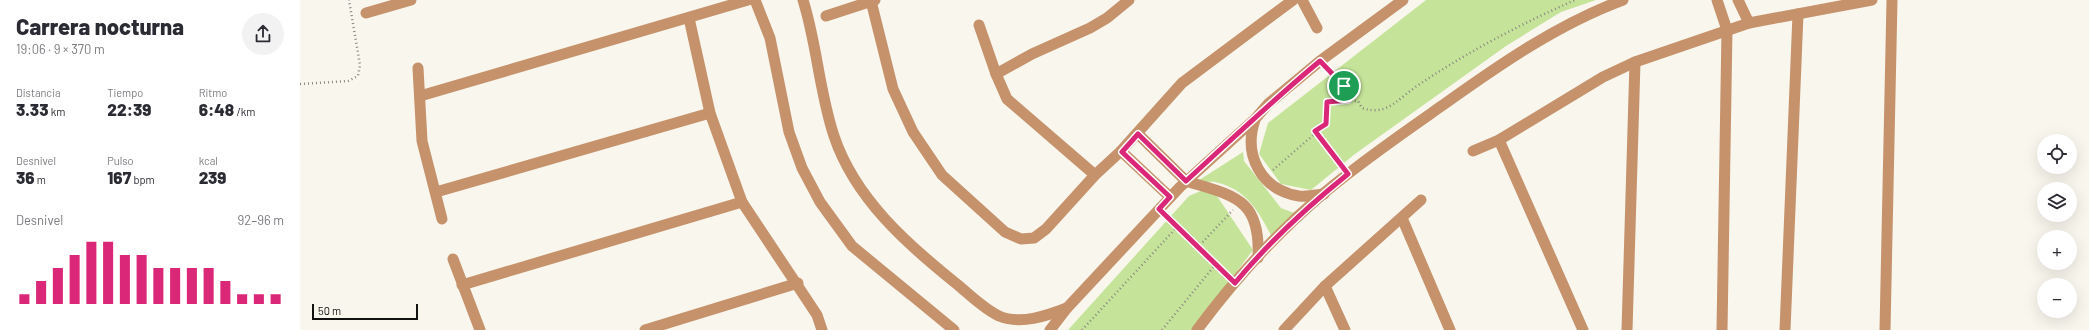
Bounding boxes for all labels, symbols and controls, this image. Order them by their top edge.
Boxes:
text: Carrera nocturna [16,13,184,39]
button: share [242,13,284,55]
text: 19:06 · 9 × 370 m [16,41,105,57]
pin [1327,69,1361,103]
icon: arrive [1333,75,1355,97]
text: Distancia [16,86,61,99]
text: Tiempo [107,86,143,99]
text: Ritmo [199,86,227,99]
text: 3.33 [16,99,49,119]
text: 22:39 [107,99,151,119]
text: 6:48 [199,99,234,119]
text: km [49,105,65,118]
text: /km [234,105,255,118]
map controls [2037,134,2077,318]
button: locate [2037,134,2077,174]
text: Desnivel [16,154,56,167]
text: Pulso [107,154,134,167]
text: kcal [199,154,218,167]
text: 36 [16,167,35,187]
text: 167 [107,167,131,187]
text: 239 [199,167,226,187]
text: m [35,173,46,186]
text: bpm [131,173,155,186]
button: layers [2037,182,2077,222]
text: Desnivel [16,212,63,228]
text: 92–96 m [238,212,284,228]
button: + [2037,230,2077,270]
button: − [2037,278,2077,318]
scale bar [312,302,418,321]
text: 50 m [318,304,341,317]

